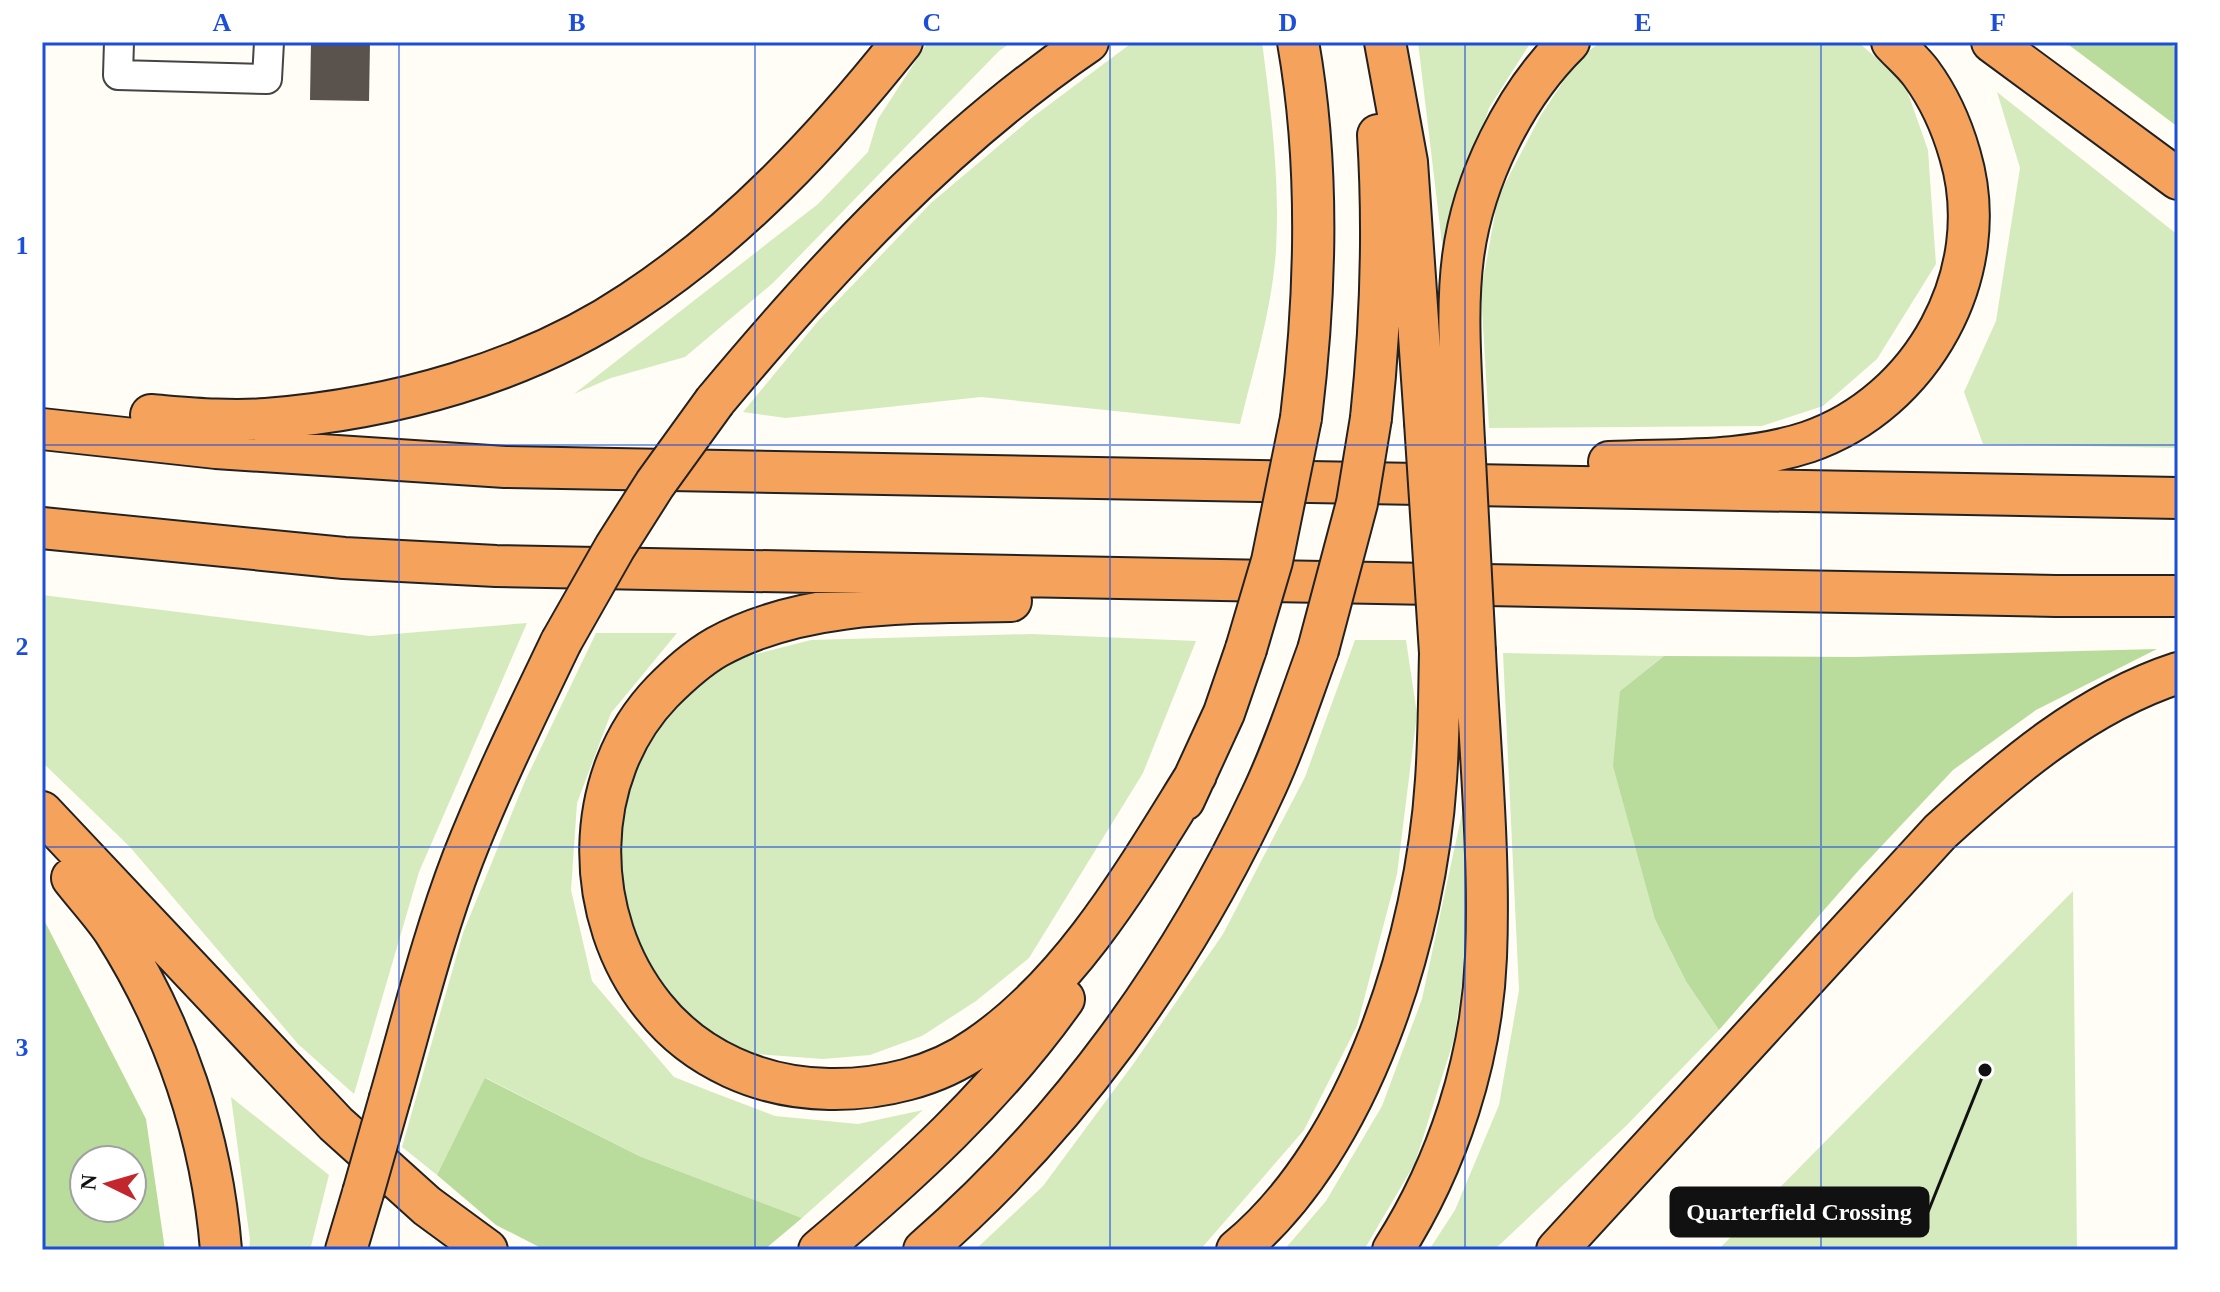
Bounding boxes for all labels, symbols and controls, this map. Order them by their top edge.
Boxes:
text: A [213,8,232,37]
text: B [568,8,586,37]
text: C [923,8,941,37]
text: D [1279,8,1297,37]
text: E [1634,8,1652,37]
text: F [1990,8,2006,37]
text: 1 [16,231,29,260]
text: 2 [16,632,29,661]
text: 3 [16,1033,29,1062]
north arrow [68,1144,148,1224]
text: N [75,1173,102,1191]
callout: Quarterfield Crossing [1671,1188,1928,1236]
text: Quarterfield Crossing [1686,1199,1912,1225]

